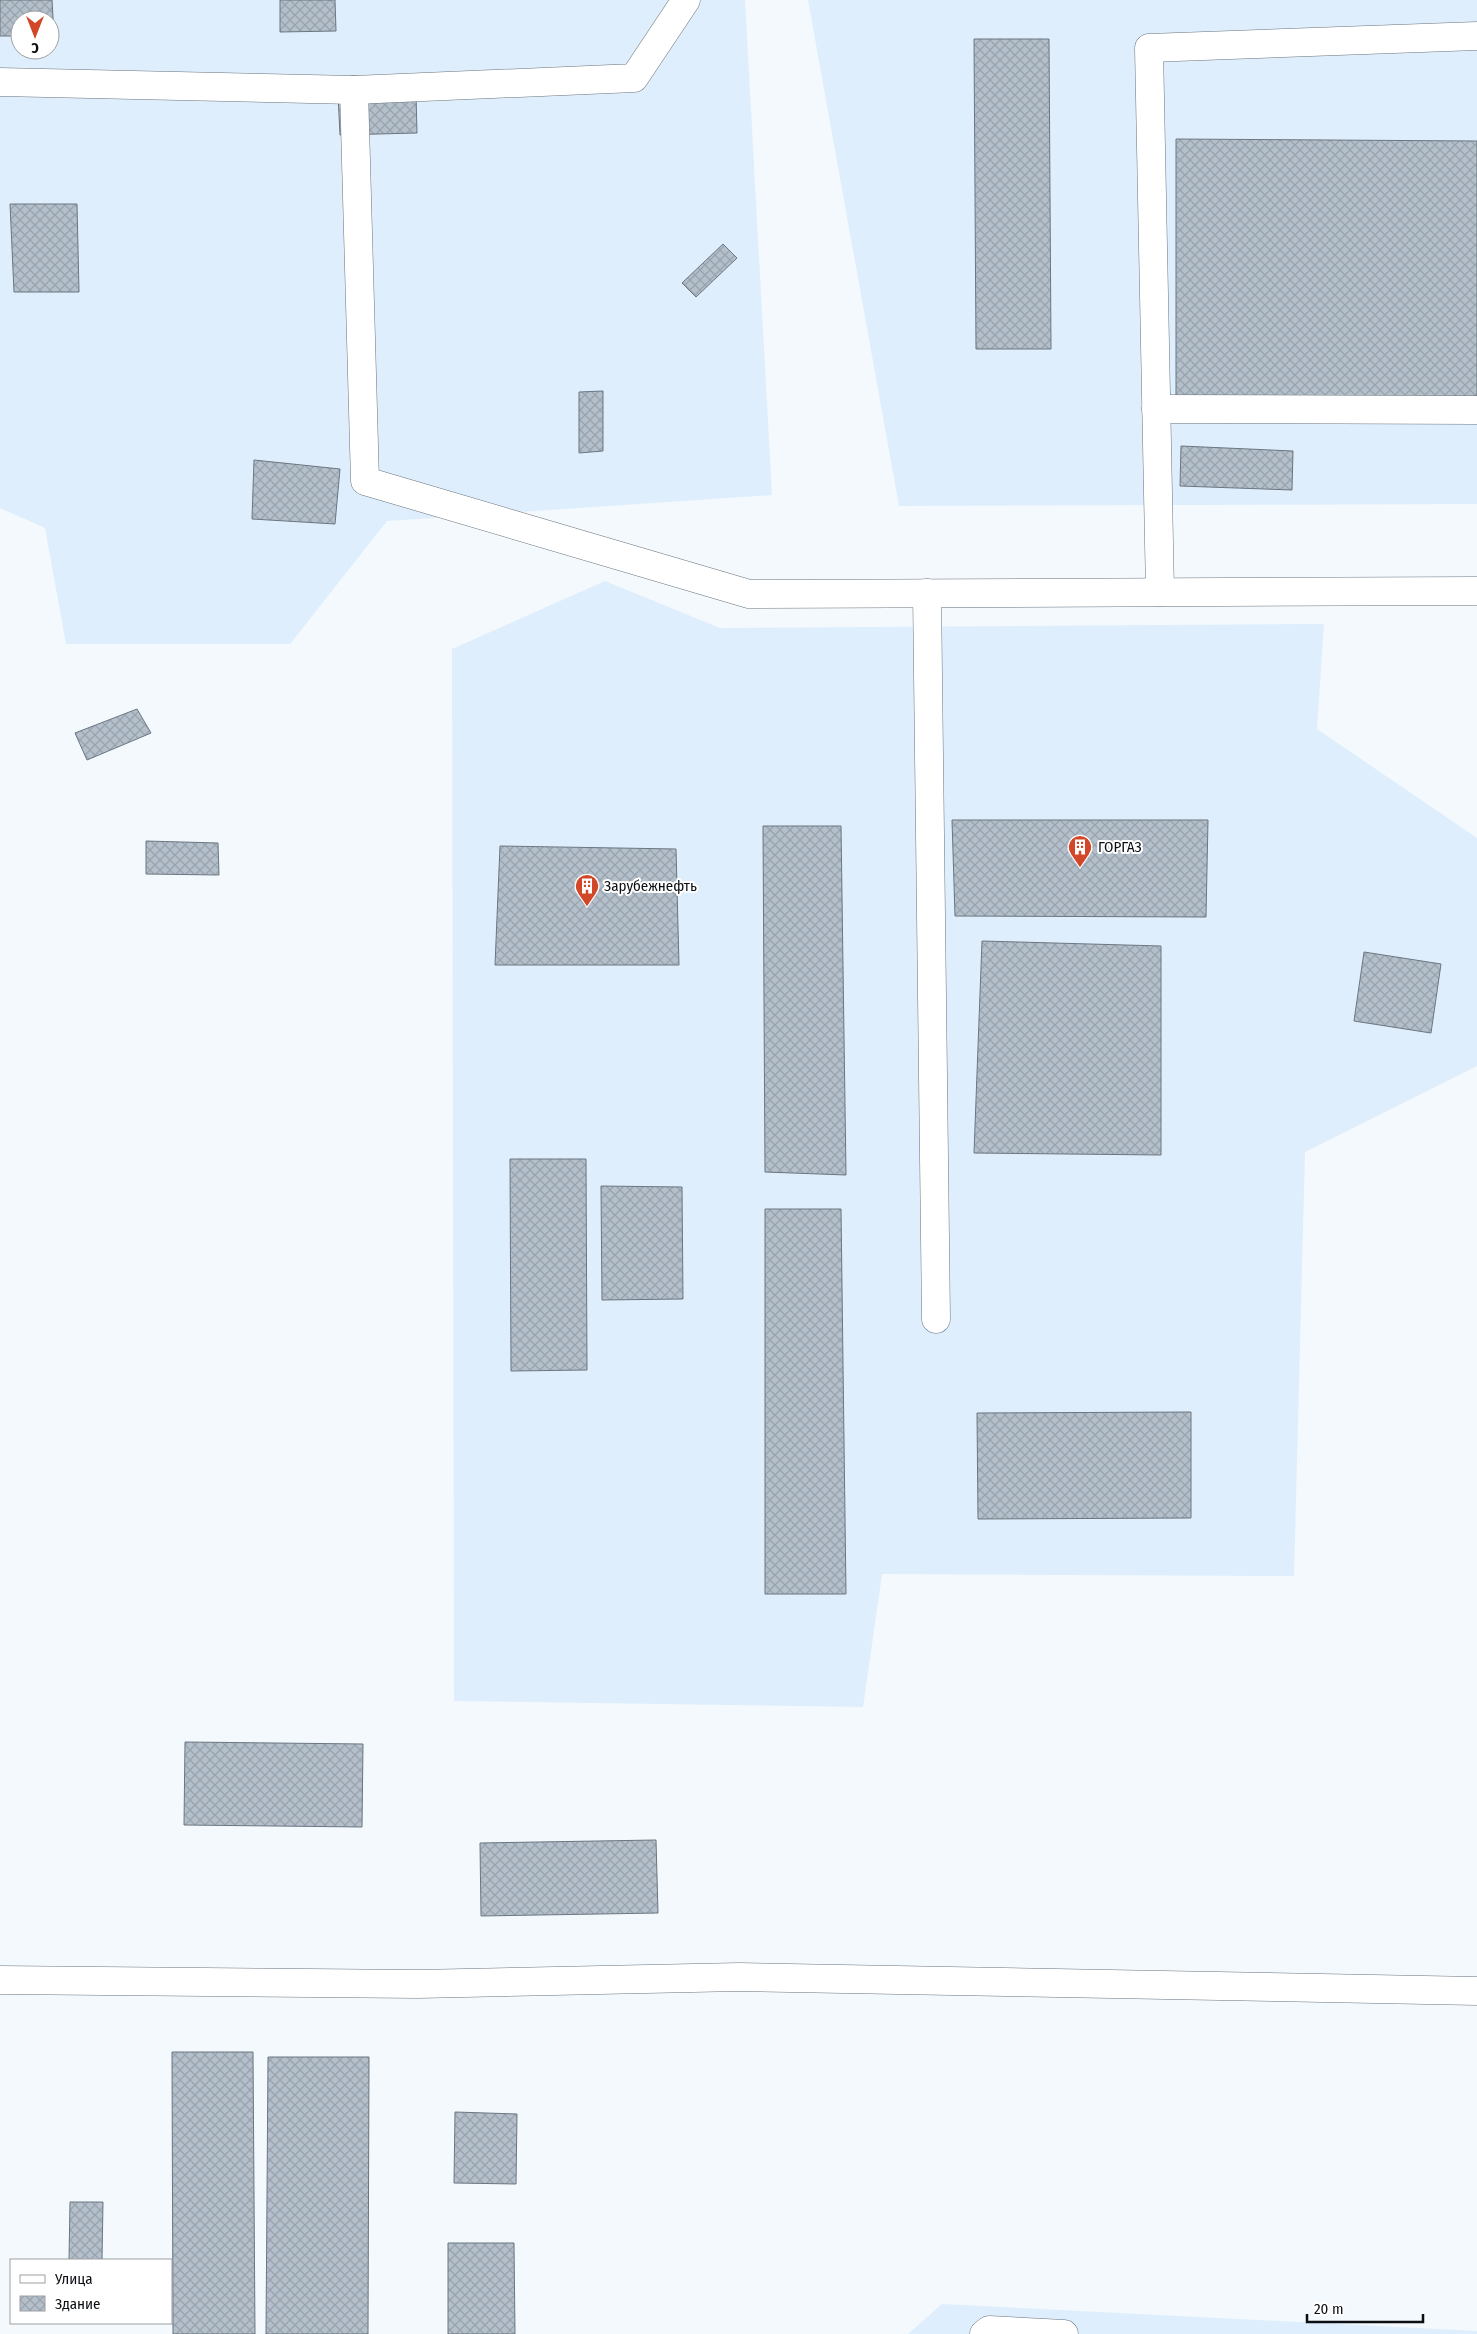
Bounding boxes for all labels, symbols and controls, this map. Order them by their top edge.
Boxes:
north arrow [10,10,60,60]
text: С [31,39,39,56]
building icon: ГОРГАЗ [1067,834,1093,868]
place label: ГОРГАЗ [1098,838,1142,856]
building icon: Зарубежнефть [574,873,600,907]
place label: Зарубежнефть [604,877,697,895]
legend [10,2259,172,2324]
text: Улица [54,2270,93,2288]
scale bar [1307,2292,1423,2324]
text: Здание [55,2295,101,2313]
text: 20 m [1314,2300,1344,2318]

